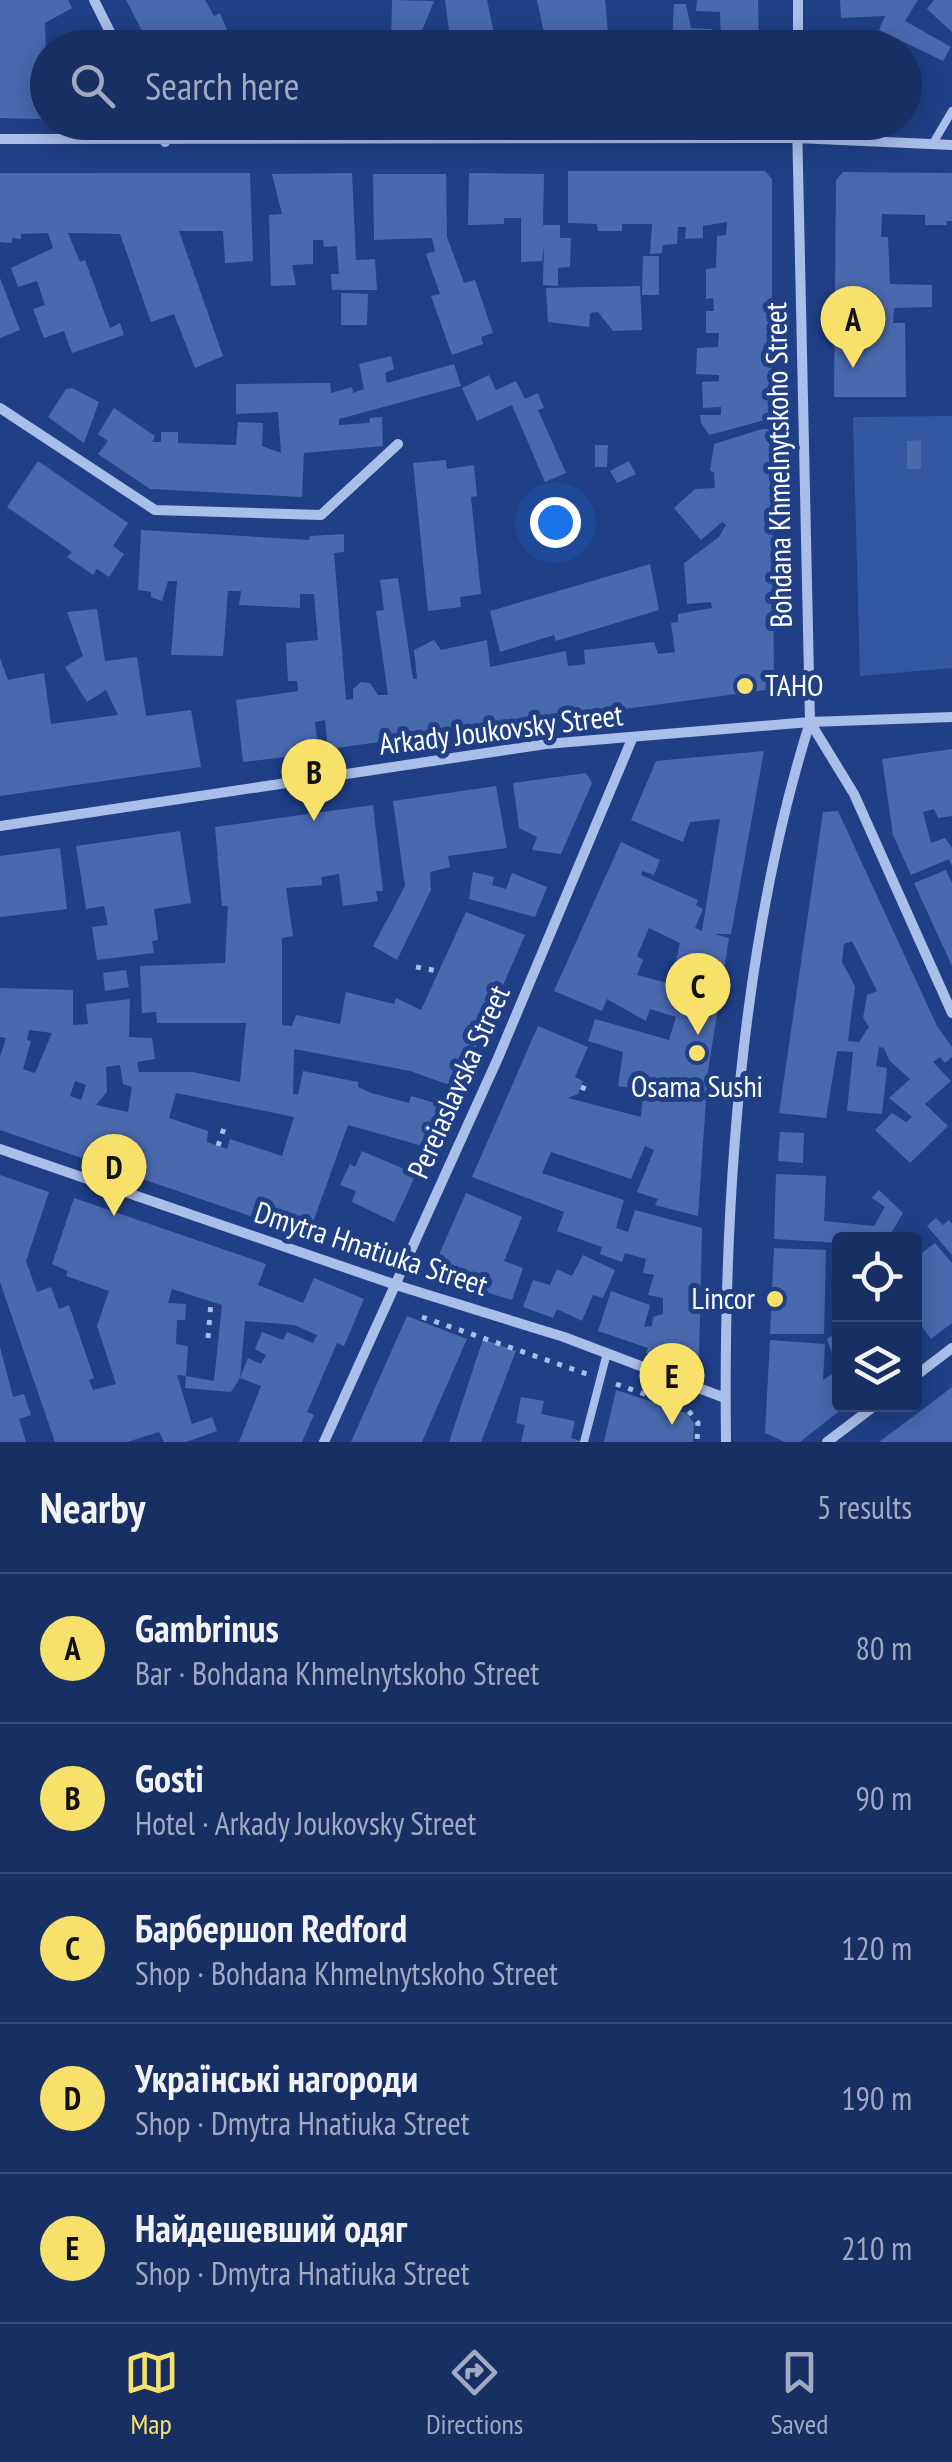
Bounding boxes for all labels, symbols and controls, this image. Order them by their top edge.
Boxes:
search box [30,30,922,140]
icon: search [65,58,120,113]
text: Search here [145,61,299,110]
pin: A [820,286,886,368]
street label: Bohdana Khmelnytskoho Street [755,301,800,628]
your location [530,497,581,548]
place label: TAHO [765,665,824,704]
marker: TAHO [734,675,756,697]
street label: Arkady Joukovsky Street [377,694,626,763]
pin: B [282,738,346,821]
pin: C [666,952,730,1035]
street label: Pereiaslavska Street [398,978,518,1184]
marker: Osama Sushi [686,1042,708,1064]
place label: Osama Sushi [631,1066,763,1105]
pin: D [82,1134,146,1216]
street label: Dmytra Hnatiuka Street [250,1192,494,1304]
map controls [832,1232,922,1412]
button: locate [832,1232,922,1322]
place label: Lincor [692,1278,756,1317]
marker: Lincor [764,1288,786,1310]
button: layers [832,1322,922,1412]
pin: E [640,1342,704,1425]
text: Nearby [40,1480,145,1535]
text: 5 results [817,1486,912,1528]
text: Gambrinus [135,1603,279,1652]
text: A [64,1627,81,1669]
text: 80 m [856,1627,912,1669]
text: Bar · Bohdana Khmelnytskoho Street [135,1652,539,1694]
text: Gosti [135,1753,204,1802]
text: B [65,1777,80,1819]
text: 90 m [856,1777,912,1819]
text: Hotel · Arkady Joukovsky Street [135,1802,476,1844]
text: Барбершоп Redford [135,1903,407,1952]
text: C [65,1927,80,1969]
text: 120 m [841,1927,912,1969]
text: Shop · Bohdana Khmelnytskoho Street [135,1952,558,1994]
text: Українські нагороди [135,2053,418,2102]
text: D [64,2077,81,2119]
text: 190 m [841,2077,912,2119]
text: Shop · Dmytra Hnatiuka Street [135,2102,470,2144]
text: Найдешевший одяг [135,2203,407,2252]
text: E [66,2227,79,2269]
text: 210 m [841,2227,912,2269]
text: Shop · Dmytra Hnatiuka Street [135,2252,470,2294]
tab: Map [124,2345,179,2442]
tab: Directions [426,2345,523,2442]
tab: Saved [771,2345,828,2442]

